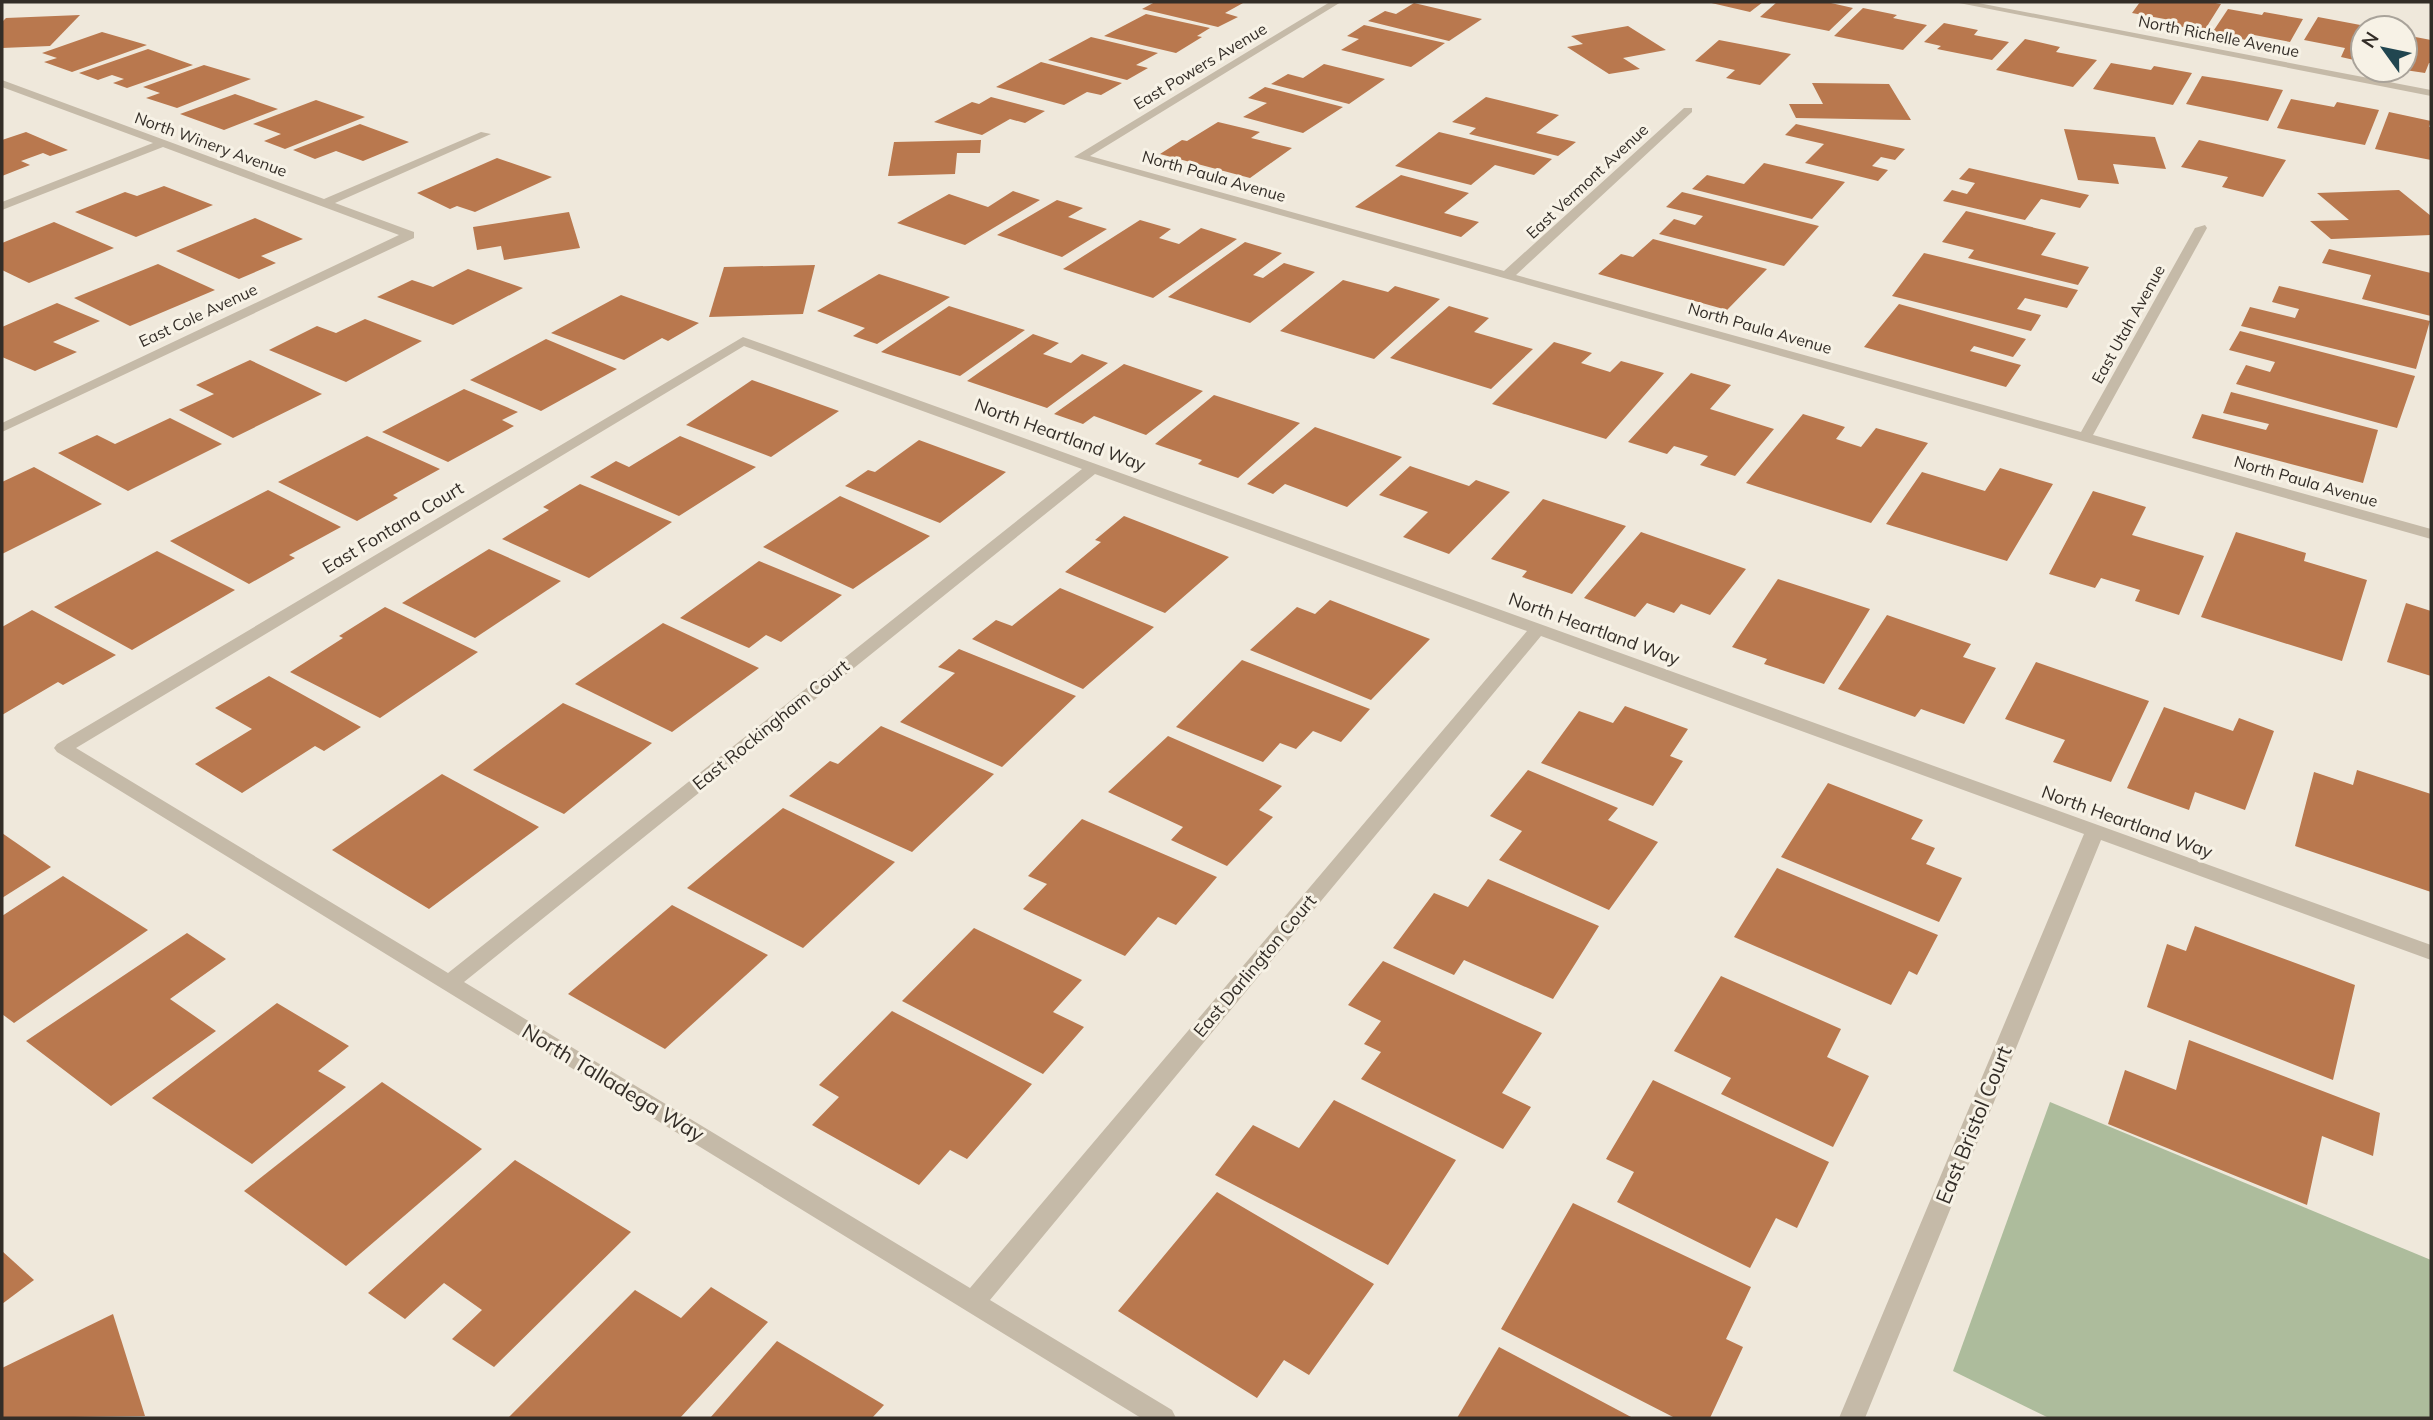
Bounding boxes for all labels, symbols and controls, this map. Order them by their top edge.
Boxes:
street label: North Richelle Avenue [2137,11,2301,61]
north arrow [2349,14,2419,84]
street label: East Powers Avenue [1130,18,1270,114]
text: N [2356,27,2384,52]
street label: North Winery Avenue [132,107,290,181]
street label: East Vermont Avenue [1522,119,1652,243]
street label: North Paula Avenue [1140,146,1288,206]
street label: East Utah Avenue [2087,261,2169,387]
street label: East Cole Avenue [136,279,260,351]
street label: North Paula Avenue [1686,298,1834,358]
street label: North Heartland Way [971,393,1149,476]
street label: North Paula Avenue [2232,451,2380,511]
street label: East Fontana Court [318,476,467,579]
street label: North Heartland Way [1505,587,1683,670]
street label: East Rockingham Court [688,654,854,795]
street label: North Heartland Way [2038,780,2216,863]
street label: East Darlington Court [1188,890,1321,1042]
street label: North Talladega Way [518,1017,709,1147]
street label: East Bristol Court [1930,1042,2017,1207]

